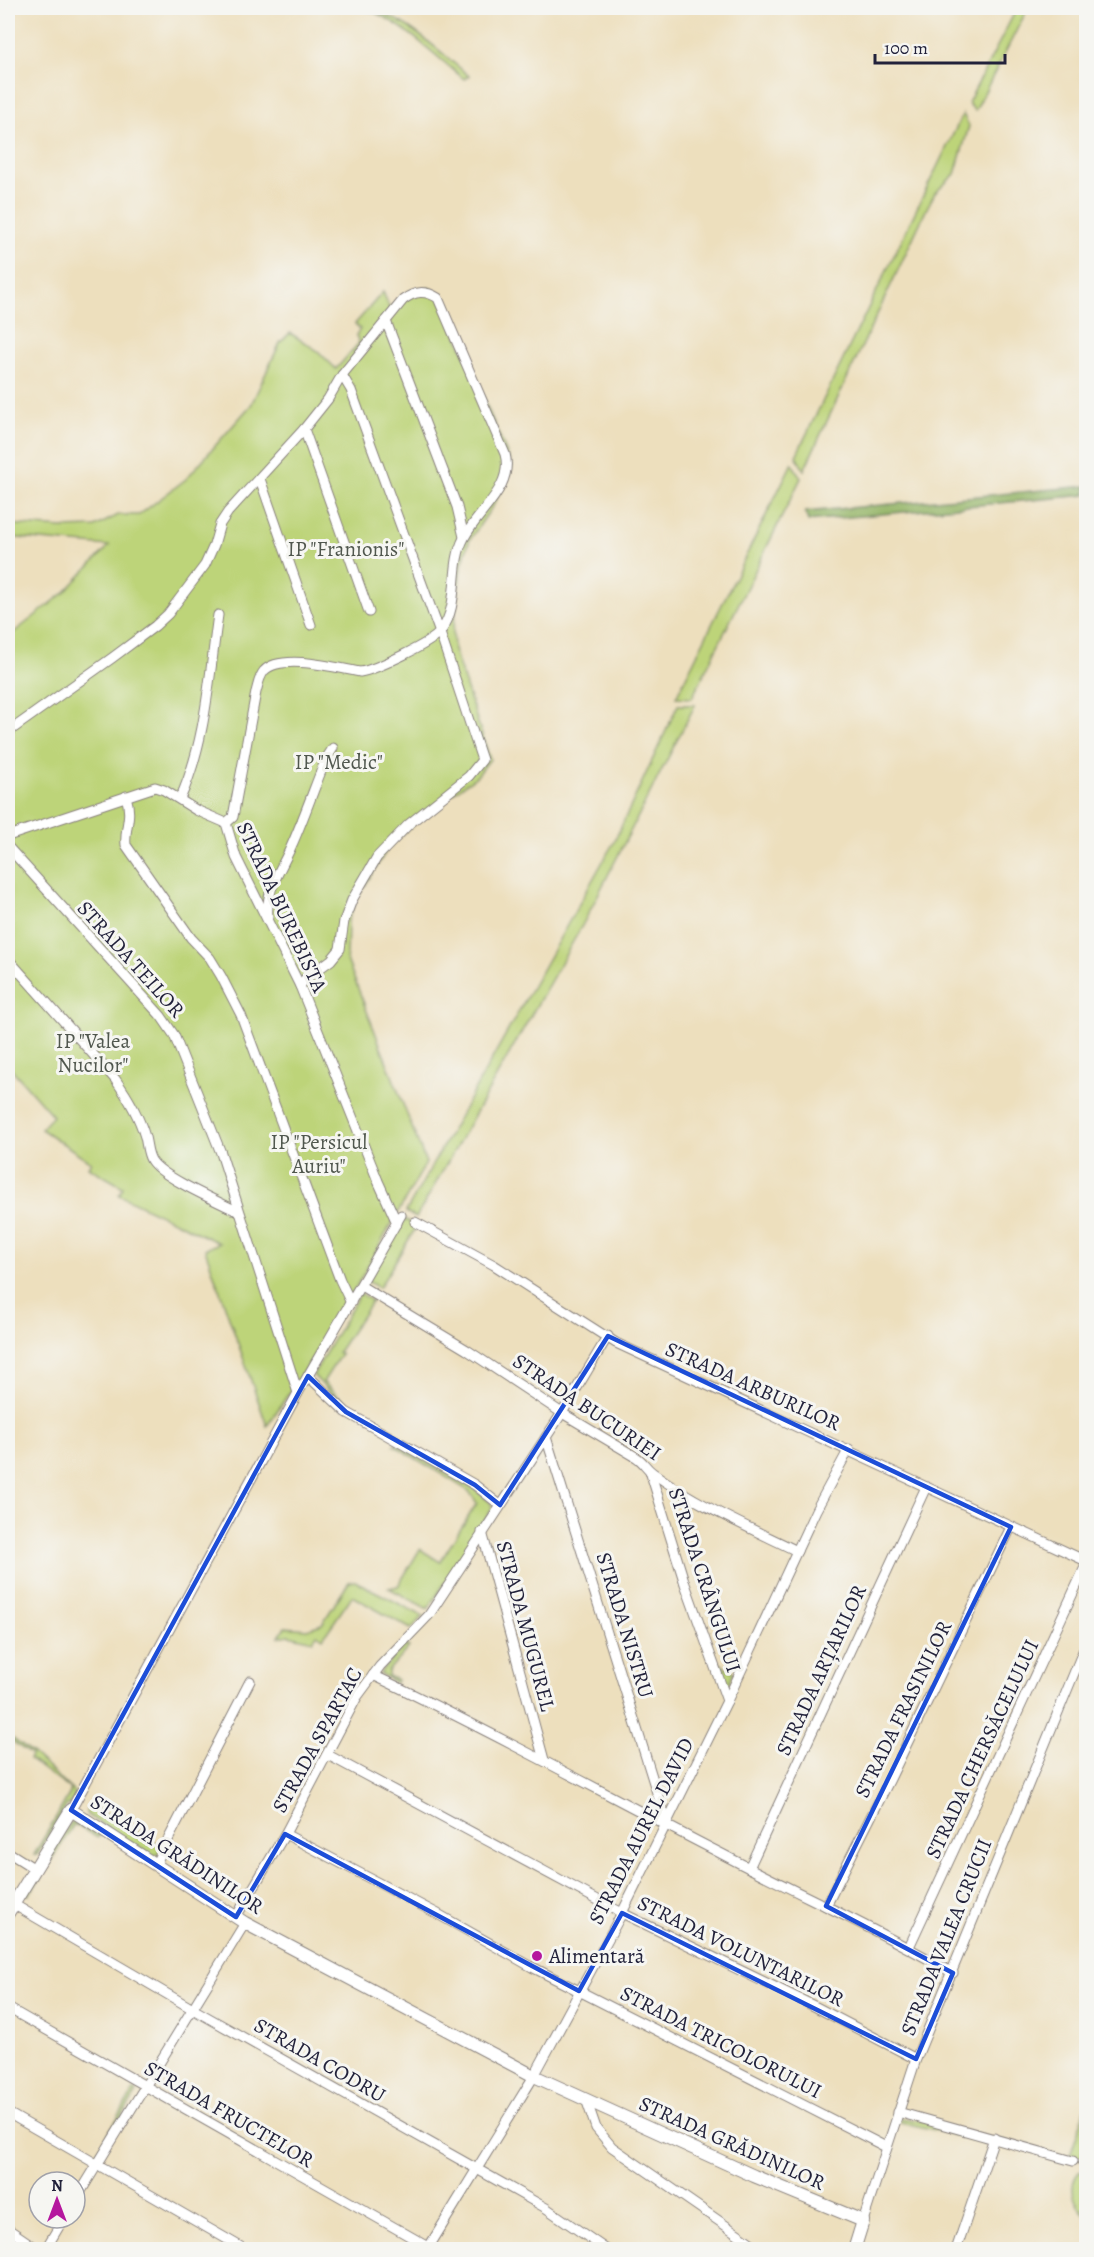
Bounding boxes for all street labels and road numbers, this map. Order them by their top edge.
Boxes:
street label: STRADA BUREBISTA [230,817,334,998]
street label: STRADA TEILOR [71,895,191,1024]
street label: STRADA ARBURILOR [661,1335,845,1437]
street label: STRADA BUCURIEI [507,1347,667,1467]
street label: STRADA CRÂNGULUI [662,1484,748,1676]
street label: STRADA MUGUREL [490,1538,562,1714]
street label: STRADA NISTRU [590,1549,660,1701]
street label: STRADA ARȚARILOR [769,1580,873,1760]
street label: STRADA FRASINILOR [848,1616,958,1802]
street label: STRADA CHERSĂCELULUI [919,1635,1045,1863]
street label: STRADA SPARTAC [265,1662,369,1818]
street label: STRADA AUREL DAVID [582,1733,700,1929]
street label: STRADA GRĂDINILOR [85,1788,269,1921]
street label: STRADA VALEA CRUCII [894,1834,998,2040]
street label: STRADA VOLUNTARILOR [633,1889,849,2013]
street label: STRADA TRICOLORULUI [616,1979,826,2105]
street label: STRADA CODRU [249,2011,391,2109]
street label: STRADA FRUCTELOR [139,2054,319,2174]
street label: STRADA GRĂDINILOR [635,2089,830,2197]

